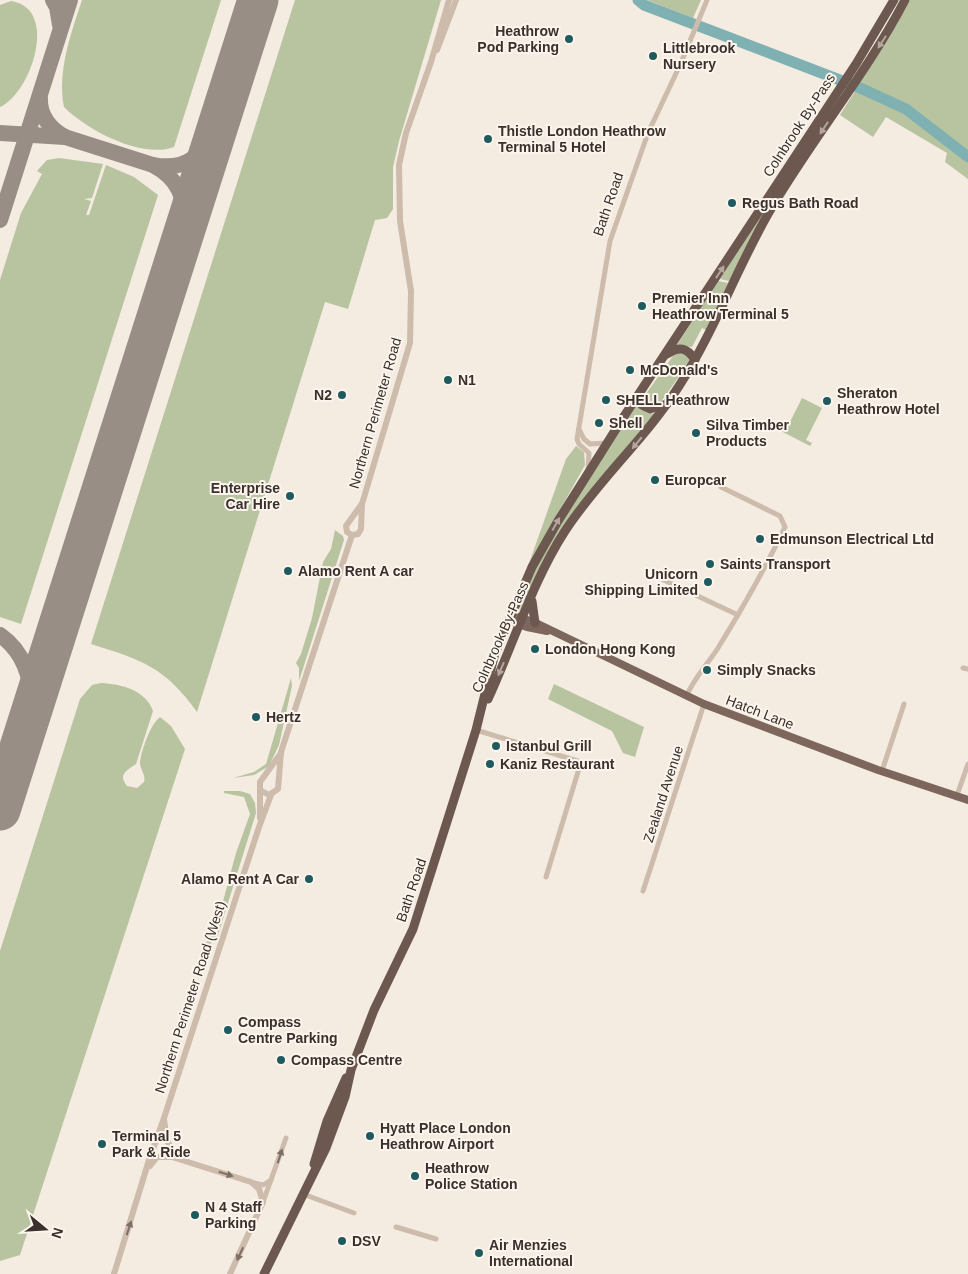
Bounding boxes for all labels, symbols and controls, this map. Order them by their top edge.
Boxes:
place label: Heathrow Pod Parking [477,23,559,55]
marker: Heathrow Pod Parking [563,33,575,45]
one-way arrow [878,35,887,48]
place label: Littlebrook Nursery [663,40,736,72]
marker: Littlebrook Nursery [647,50,659,62]
street label: Colnbrook By-Pass [760,70,838,180]
one-way arrow [820,122,829,135]
place label: Thistle London Heathrow Terminal 5 Hotel [498,123,666,155]
marker: Thistle London Heathrow Terminal 5 Hotel [482,133,494,145]
street label: Bath Road [590,170,626,238]
place label: Regus Bath Road [742,195,859,211]
marker: Regus Bath Road [726,197,738,209]
one-way arrow [715,265,725,279]
place label: Premier Inn Heathrow Terminal 5 [652,290,789,322]
marker: Premier Inn Heathrow Terminal 5 [636,300,648,312]
street label: Northern Perimeter Road [346,336,404,490]
place label: McDonald's [640,362,718,378]
marker: McDonald's [624,364,636,376]
place label: N1 [458,372,476,388]
marker: N1 [442,374,454,386]
place label: Sheraton Heathrow Hotel [837,385,940,417]
place label: N2 [314,387,332,403]
marker: N2 [336,389,348,401]
place label: SHELL Heathrow [616,392,729,408]
marker: SHELL Heathrow [600,394,612,406]
marker: Sheraton Heathrow Hotel [821,395,833,407]
place label: Shell [609,415,642,431]
marker: Shell [593,417,605,429]
place label: Silva Timber Products [706,417,790,449]
marker: Silva Timber Products [690,427,702,439]
one-way arrow [632,436,643,449]
place label: Europcar [665,472,727,488]
marker: Europcar [649,474,661,486]
place label: Enterprise Car Hire [211,480,280,512]
marker: Enterprise Car Hire [284,490,296,502]
one-way arrow [552,518,561,531]
place label: Edmunson Electrical Ltd [770,531,934,547]
marker: Edmunson Electrical Ltd [754,533,766,545]
place label: Saints Transport [720,556,831,572]
marker: Saints Transport [704,558,716,570]
place label: Alamo Rent A car [298,563,414,579]
marker: Alamo Rent A car [282,565,294,577]
place label: Unicorn Shipping Limited [584,566,698,598]
marker: Unicorn Shipping Limited [702,576,714,588]
street label: Colnbrook By-Pass [468,579,532,695]
place label: London Hong Kong [545,641,676,657]
marker: London Hong Kong [529,643,541,655]
one-way arrow [497,662,505,677]
place label: Simply Snacks [717,662,816,678]
marker: Simply Snacks [701,664,713,676]
street label: Hatch Lane [724,692,796,732]
place label: Hertz [266,709,301,725]
marker: Hertz [250,711,262,723]
place label: Istanbul Grill [506,738,592,754]
marker: Istanbul Grill [490,740,502,752]
street label: Zealand Avenue [640,743,686,844]
place label: Kaniz Restaurant [500,756,615,772]
marker: Kaniz Restaurant [484,758,496,770]
street label: Bath Road [393,856,429,924]
place label: Alamo Rent A Car [181,871,300,887]
marker: Alamo Rent A Car [303,873,315,885]
street label: Northern Perimeter Road (West) [151,899,229,1095]
place label: Compass Centre Parking [238,1014,338,1046]
marker: Compass Centre Parking [222,1024,234,1036]
place label: Compass Centre [291,1052,402,1068]
marker: Compass Centre [275,1054,287,1066]
place label: Hyatt Place London Heathrow Airport [380,1120,511,1152]
place label: Terminal 5 Park & Ride [112,1128,191,1160]
marker: Hyatt Place London Heathrow Airport [364,1130,376,1142]
marker: Terminal 5 Park & Ride [96,1138,108,1150]
one-way arrow [276,1148,284,1163]
place label: Heathrow Police Station [425,1160,518,1192]
one-way arrow [218,1170,233,1178]
marker: Heathrow Police Station [409,1170,421,1182]
place label: N 4 Staff Parking [205,1199,262,1231]
north arrow [20,1204,70,1254]
marker: N 4 Staff Parking [189,1209,201,1221]
one-way arrow [126,1220,134,1235]
text: N [48,1226,67,1240]
place label: DSV [352,1233,381,1249]
marker: DSV [336,1235,348,1247]
place label: Air Menzies International [489,1237,573,1269]
one-way arrow [235,1247,243,1261]
marker: Air Menzies International [473,1247,485,1259]

